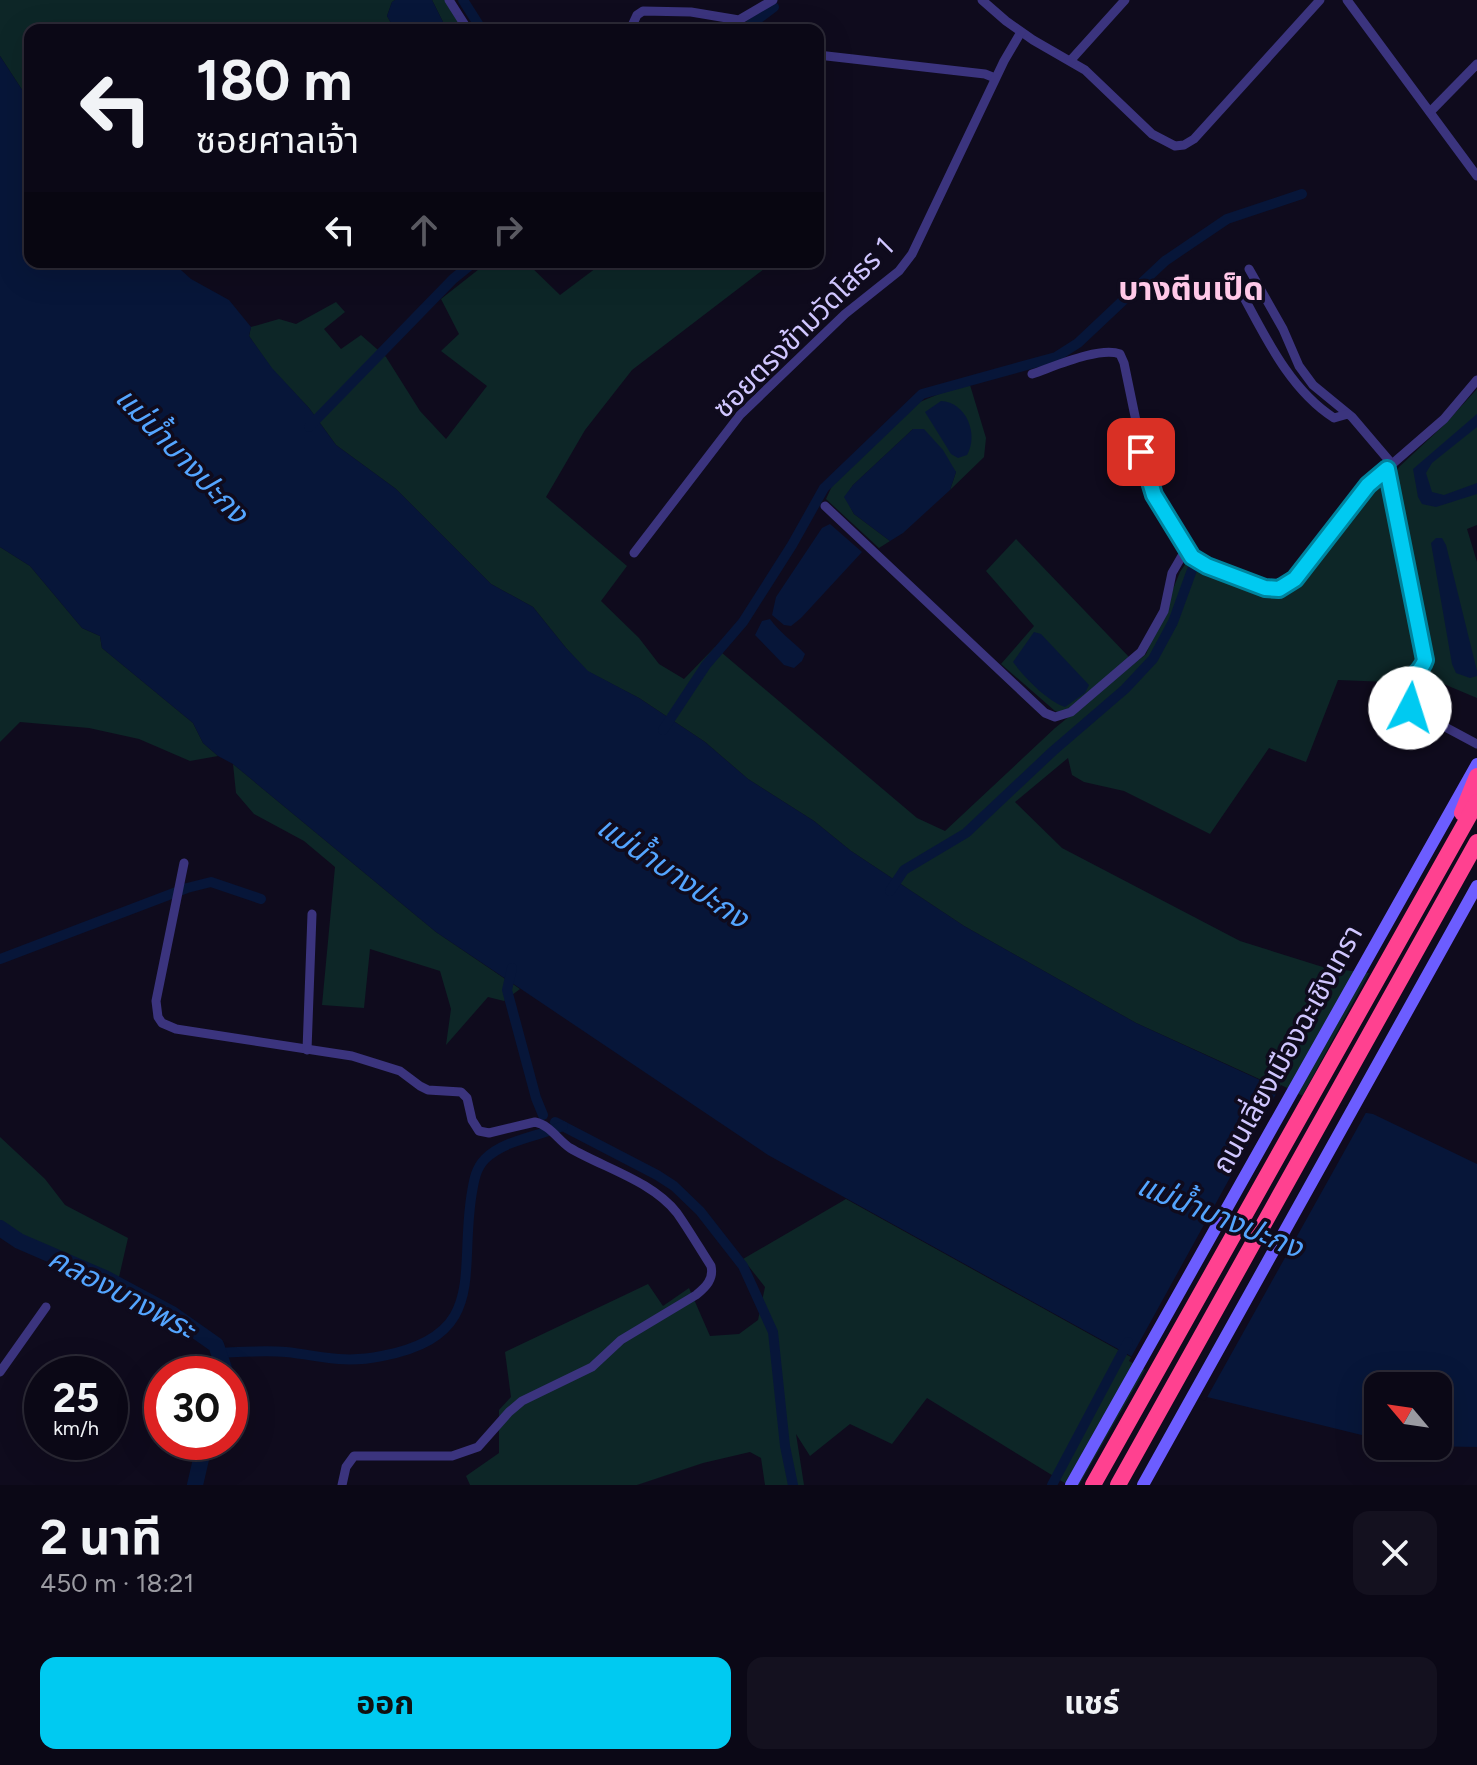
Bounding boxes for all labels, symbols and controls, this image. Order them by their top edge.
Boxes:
text: 180 m [196,47,352,114]
icon: left [64,56,168,160]
text: ซอยศาลเจ้า [196,119,359,162]
icon: left [318,208,362,252]
icon: ahead [402,208,446,252]
icon: right [486,208,530,252]
street label: ซอยตรงข้ามวัดโสธร 1 [706,230,900,424]
district label: บางตีนเป็ด [1118,270,1264,308]
water label: แม่น้ำบางปะกง [108,378,259,532]
pin [1107,418,1175,486]
icon: arrive [1119,430,1163,474]
position arrow [1368,666,1452,750]
water label: แม่น้ำบางปะกง [590,806,759,937]
street label: ถนนเลี่ยงเมืองฉะเชิงเทรา [1203,918,1369,1179]
water label: แม่น้ำบางปะกง [1132,1164,1310,1267]
water label: คลองบางพระ [42,1239,204,1348]
speed limit sign: 30 [144,1356,248,1460]
north arrow [1364,1372,1452,1460]
map controls [1364,1372,1452,1460]
text: 25 [53,1374,99,1422]
text: km/h [53,1416,99,1440]
text: 2 นาที [40,1508,162,1566]
button: close [1353,1511,1437,1595]
text: 450 m · 18:21 [40,1567,194,1599]
button: ออก [40,1657,731,1749]
button: แชร์ [747,1657,1437,1749]

